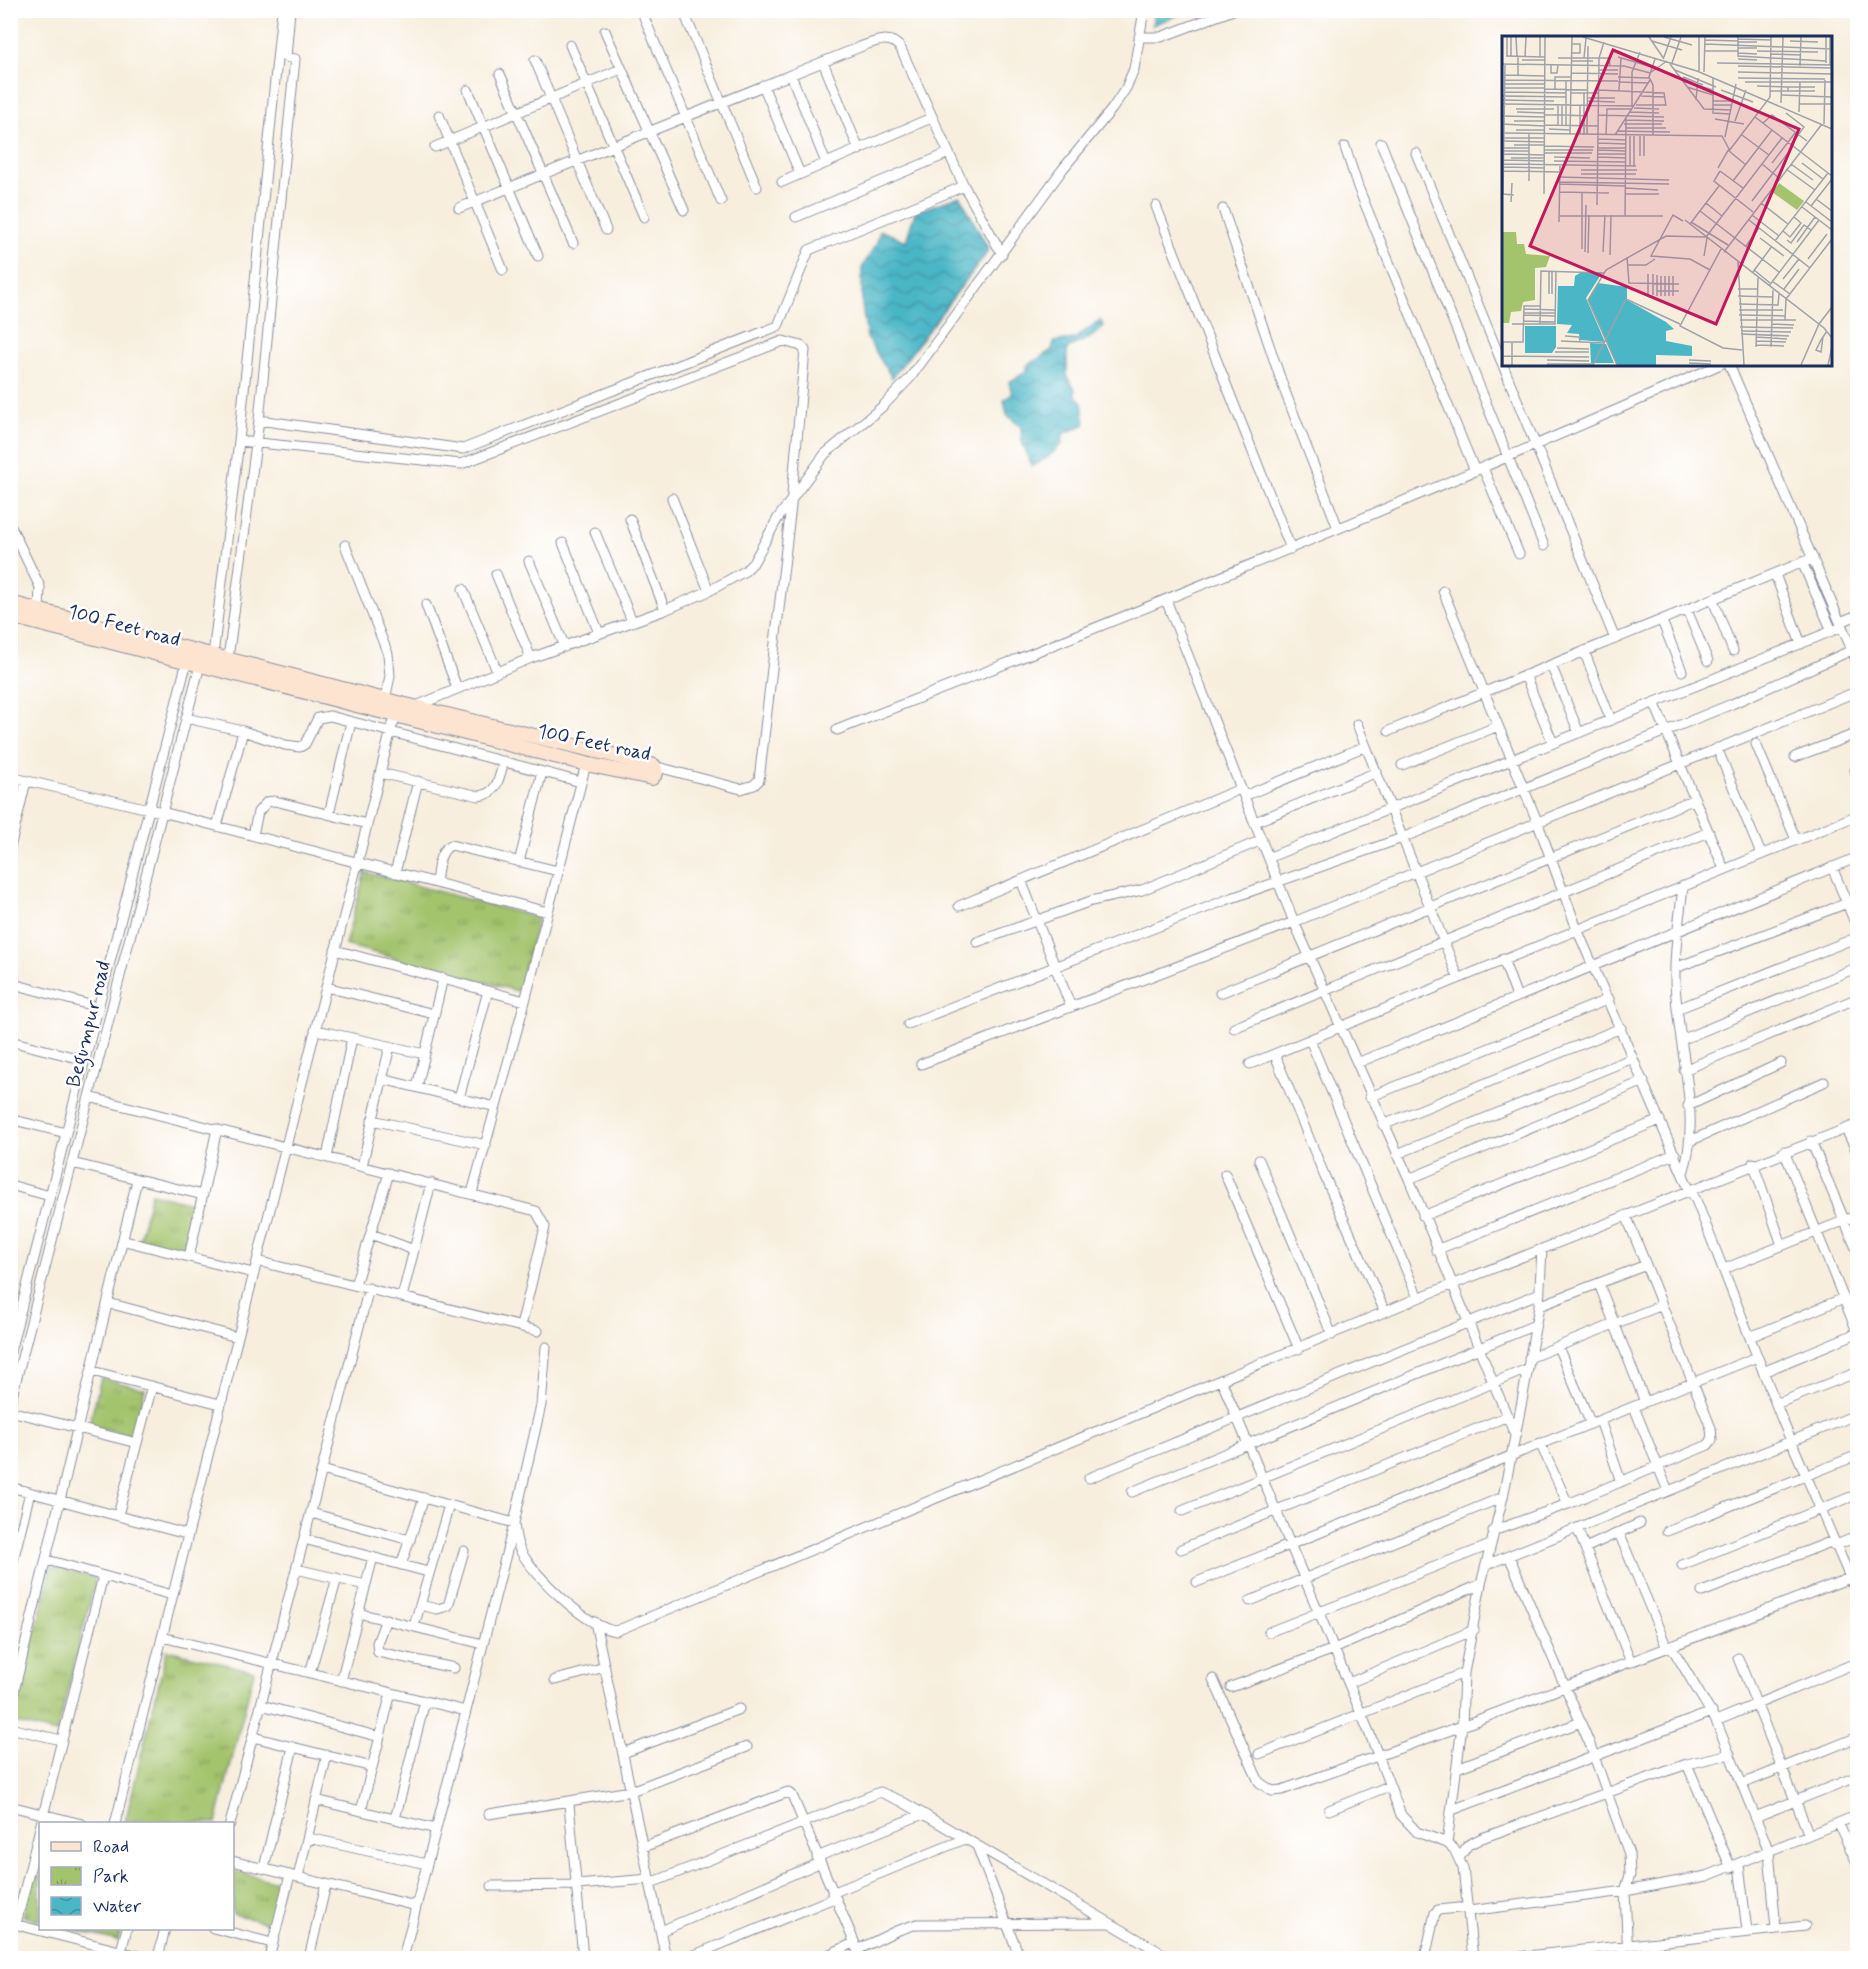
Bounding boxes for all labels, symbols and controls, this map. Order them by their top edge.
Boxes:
inset map [1502,36,1832,366]
street label: 100 Feet road [65,598,183,654]
street label: 100 Feet road [535,718,653,768]
street label: Begumpur road [60,958,120,1091]
legend [39,1822,234,1930]
text: Road [93,1835,129,1859]
text: Park [93,1865,129,1889]
text: Water [93,1895,142,1919]

